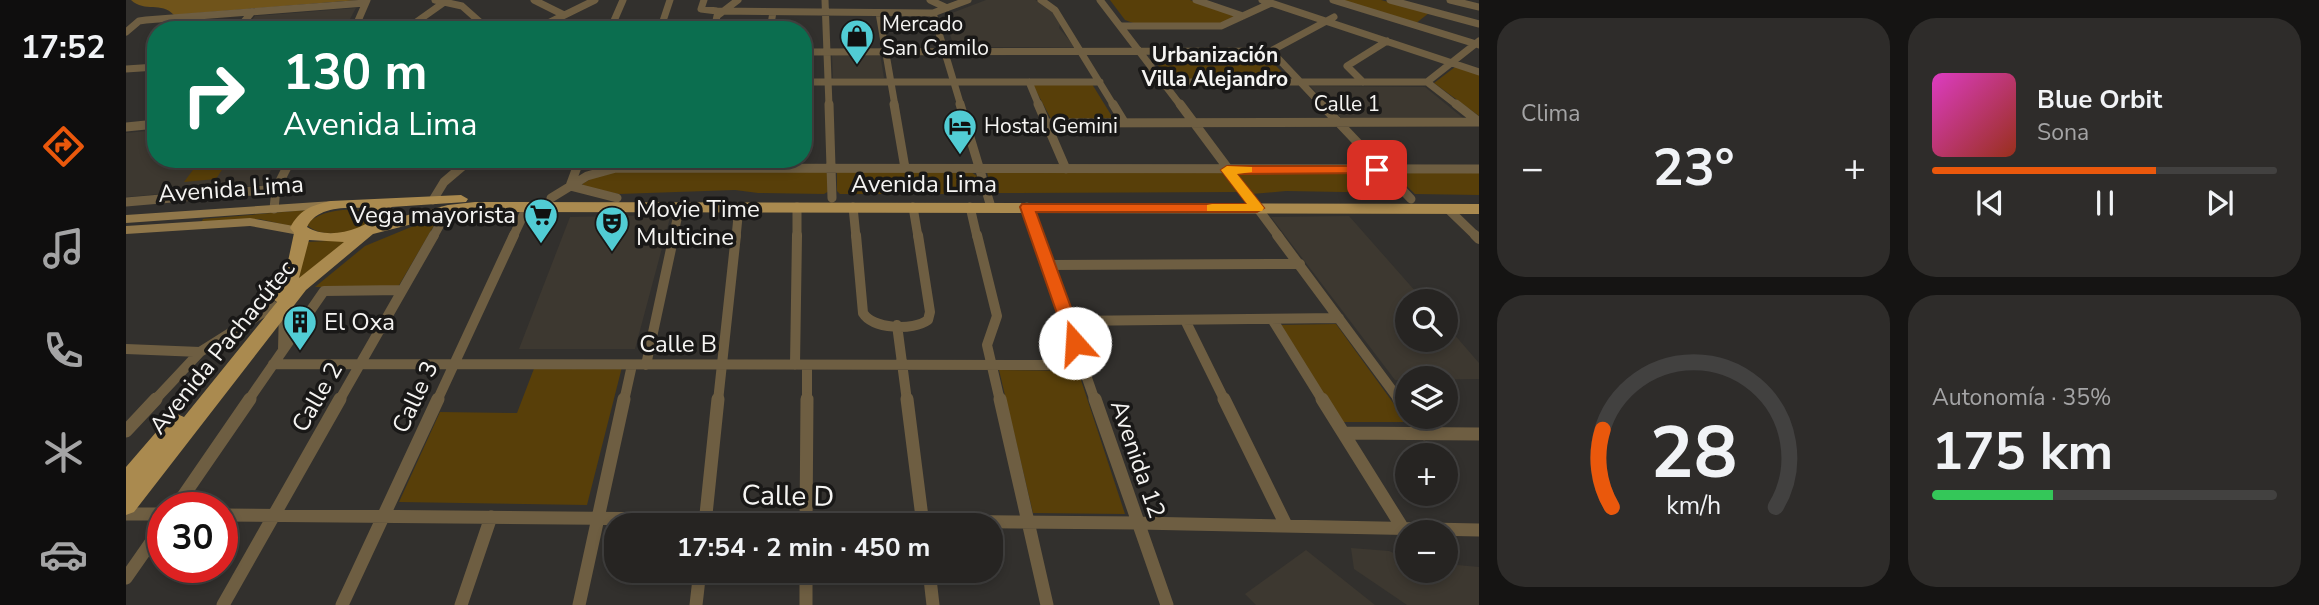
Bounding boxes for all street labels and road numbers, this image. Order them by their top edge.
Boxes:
street label: Calle 1 [1314,90,1380,118]
street label: Avenida Lima [157,168,305,210]
street label: Avenida Lima [851,168,997,200]
street label: Avenida Pachacútec [142,253,302,441]
street label: Calle B [639,328,717,360]
street label: Calle 2 [284,356,350,438]
street label: Calle 3 [384,356,446,438]
street label: Avenida 12 [1103,396,1173,522]
street label: Calle D [741,476,835,516]

